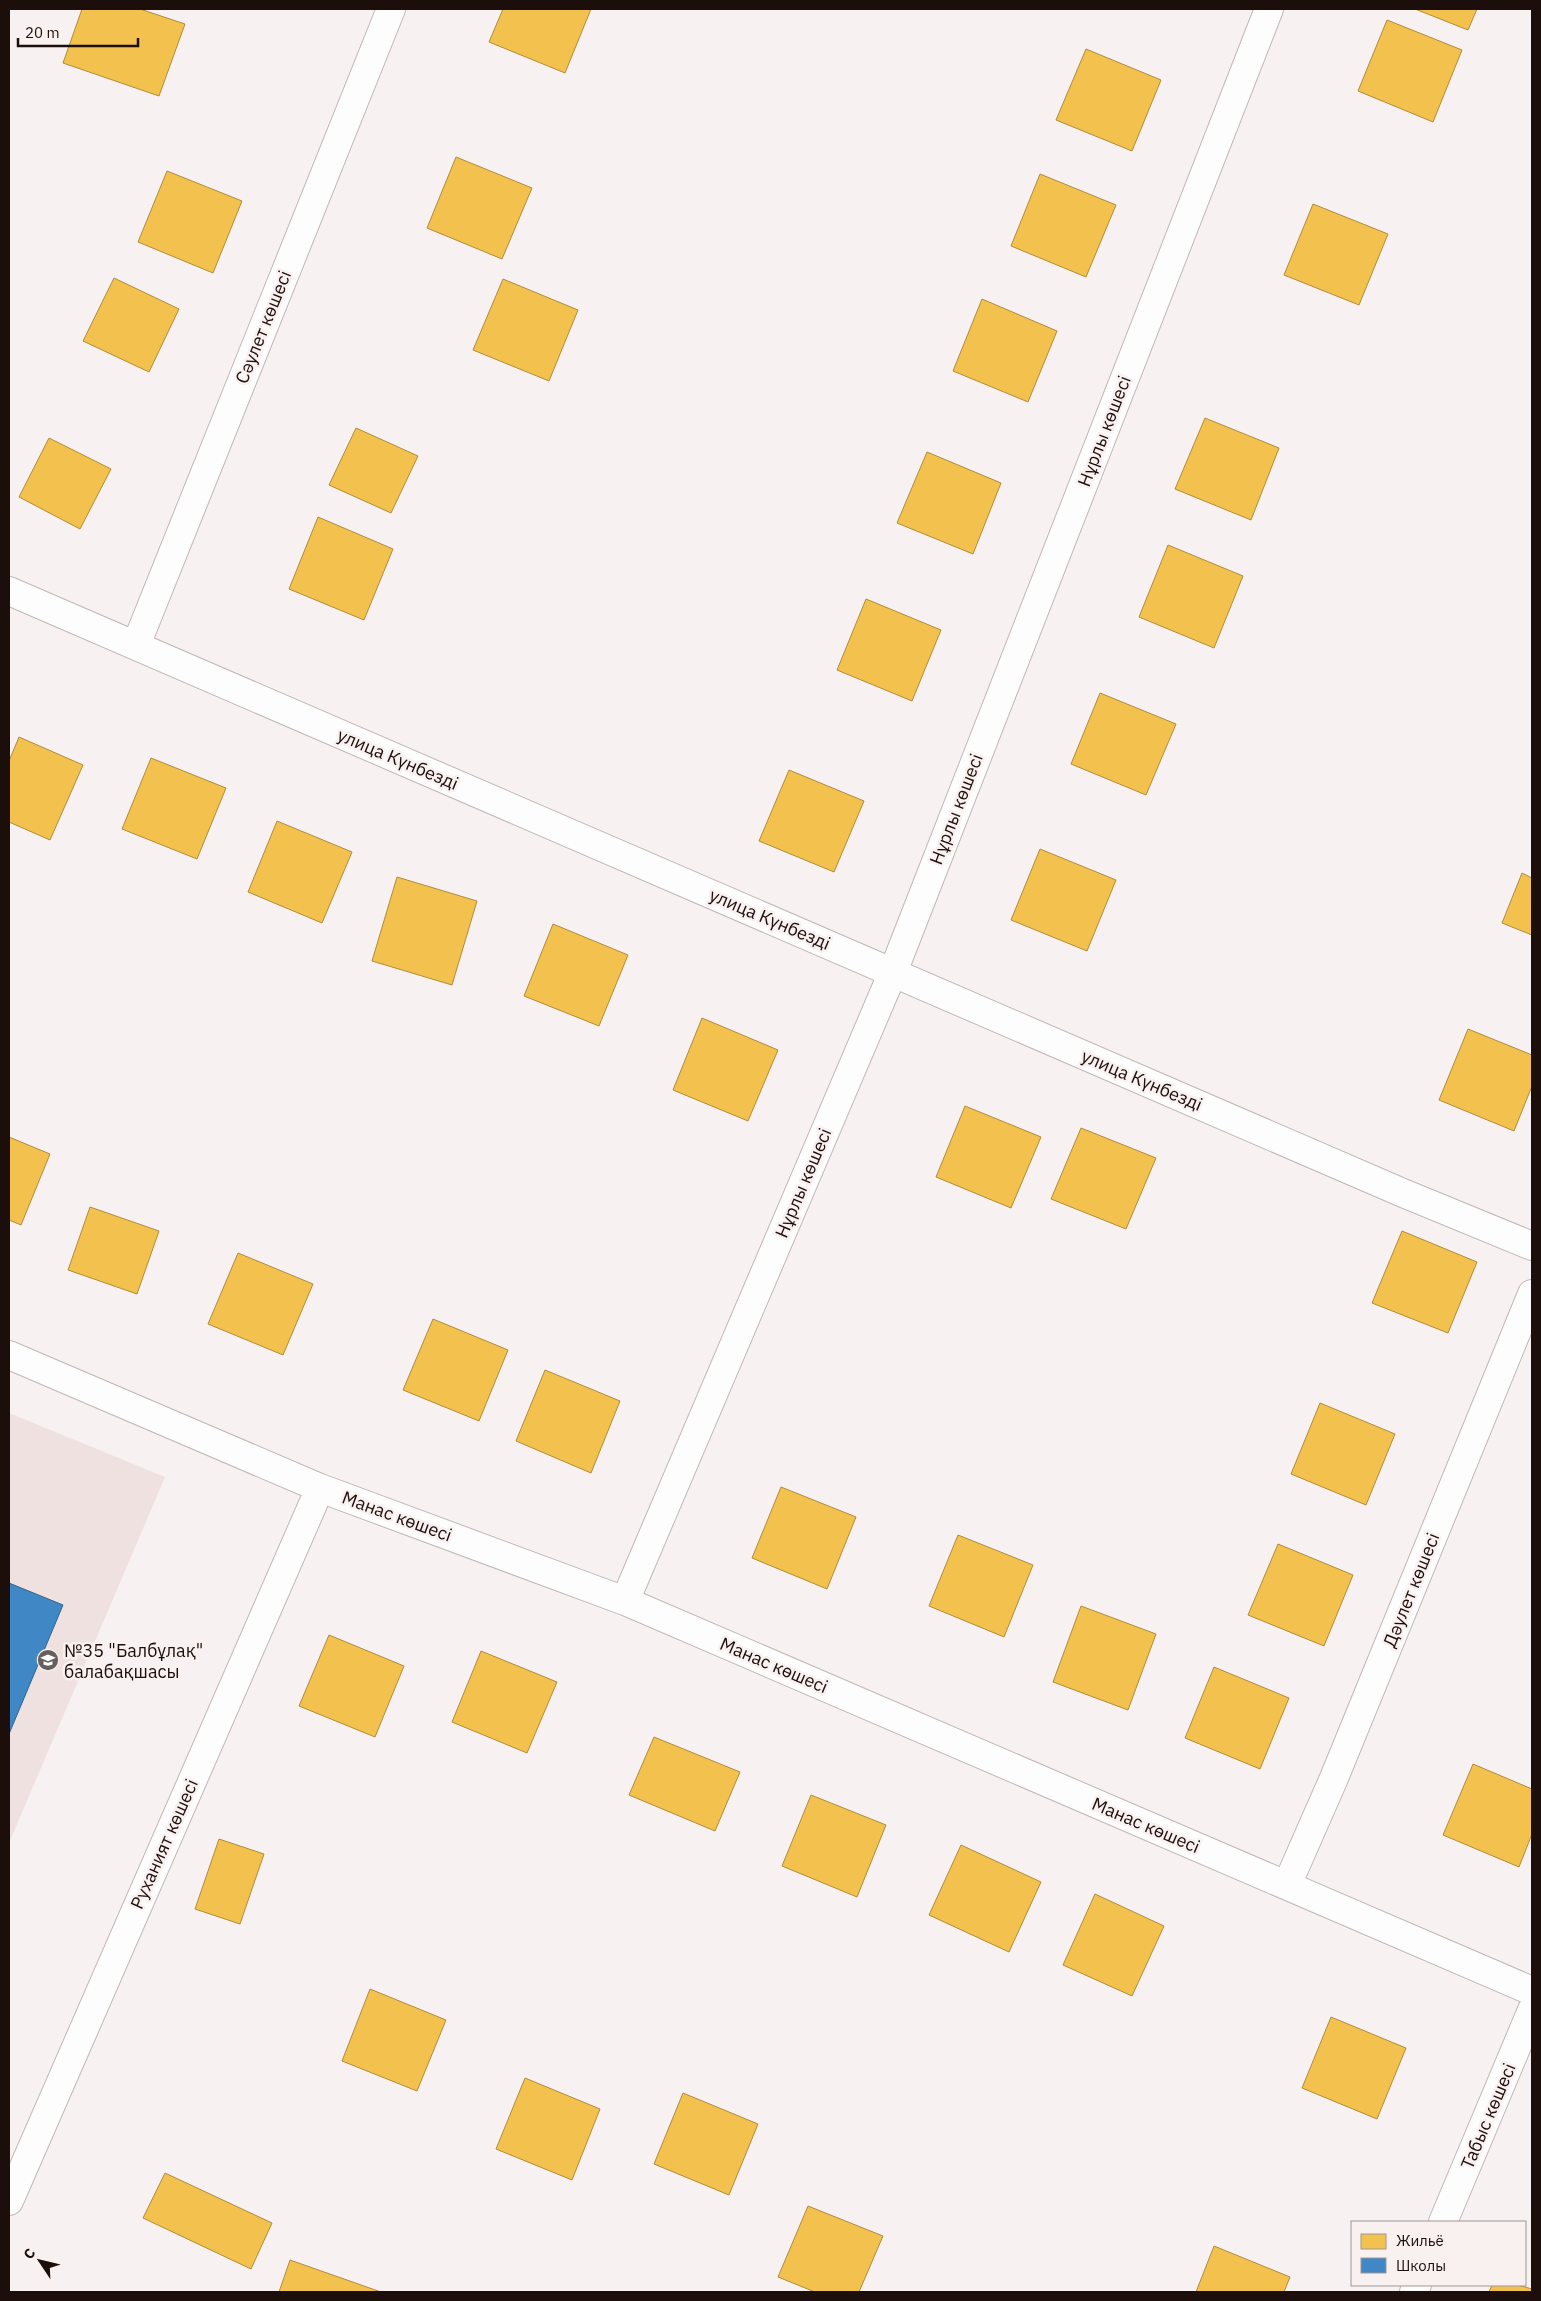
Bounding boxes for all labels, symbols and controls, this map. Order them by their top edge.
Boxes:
scale bar [18,15,138,47]
text: 20 m [25,23,60,42]
street label: Сәулет көшесі [230,267,296,387]
street label: Нұрлы көшесі [1072,372,1136,490]
street label: улица Күнбезді [334,723,462,795]
street label: Нұрлы көшесі [924,750,988,868]
street label: улица Күнбезді [706,883,834,955]
street label: улица Күнбезді [1078,1044,1206,1116]
street label: Нұрлы көшесі [770,1125,836,1241]
street label: Манас көшесі [339,1485,455,1547]
street label: Дәулет көшесі [1378,1529,1444,1651]
street label: Манас көшесі [716,1632,832,1698]
place label: №35 "Балбұлақ" балабақшасы [64,1639,203,1683]
school or university icon: №35 "Балбұлақ" балабақшасы [36,1648,60,1672]
street label: Руханият көшесі [125,1775,203,1913]
street label: Манас көшесі [1088,1792,1204,1858]
street label: Табыс көшесі [1455,2060,1521,2172]
legend [1351,2221,1526,2286]
text: Жильё [1396,2231,1444,2250]
north arrow [15,2236,65,2286]
text: С [19,2245,39,2262]
text: Школы [1396,2256,1446,2275]

